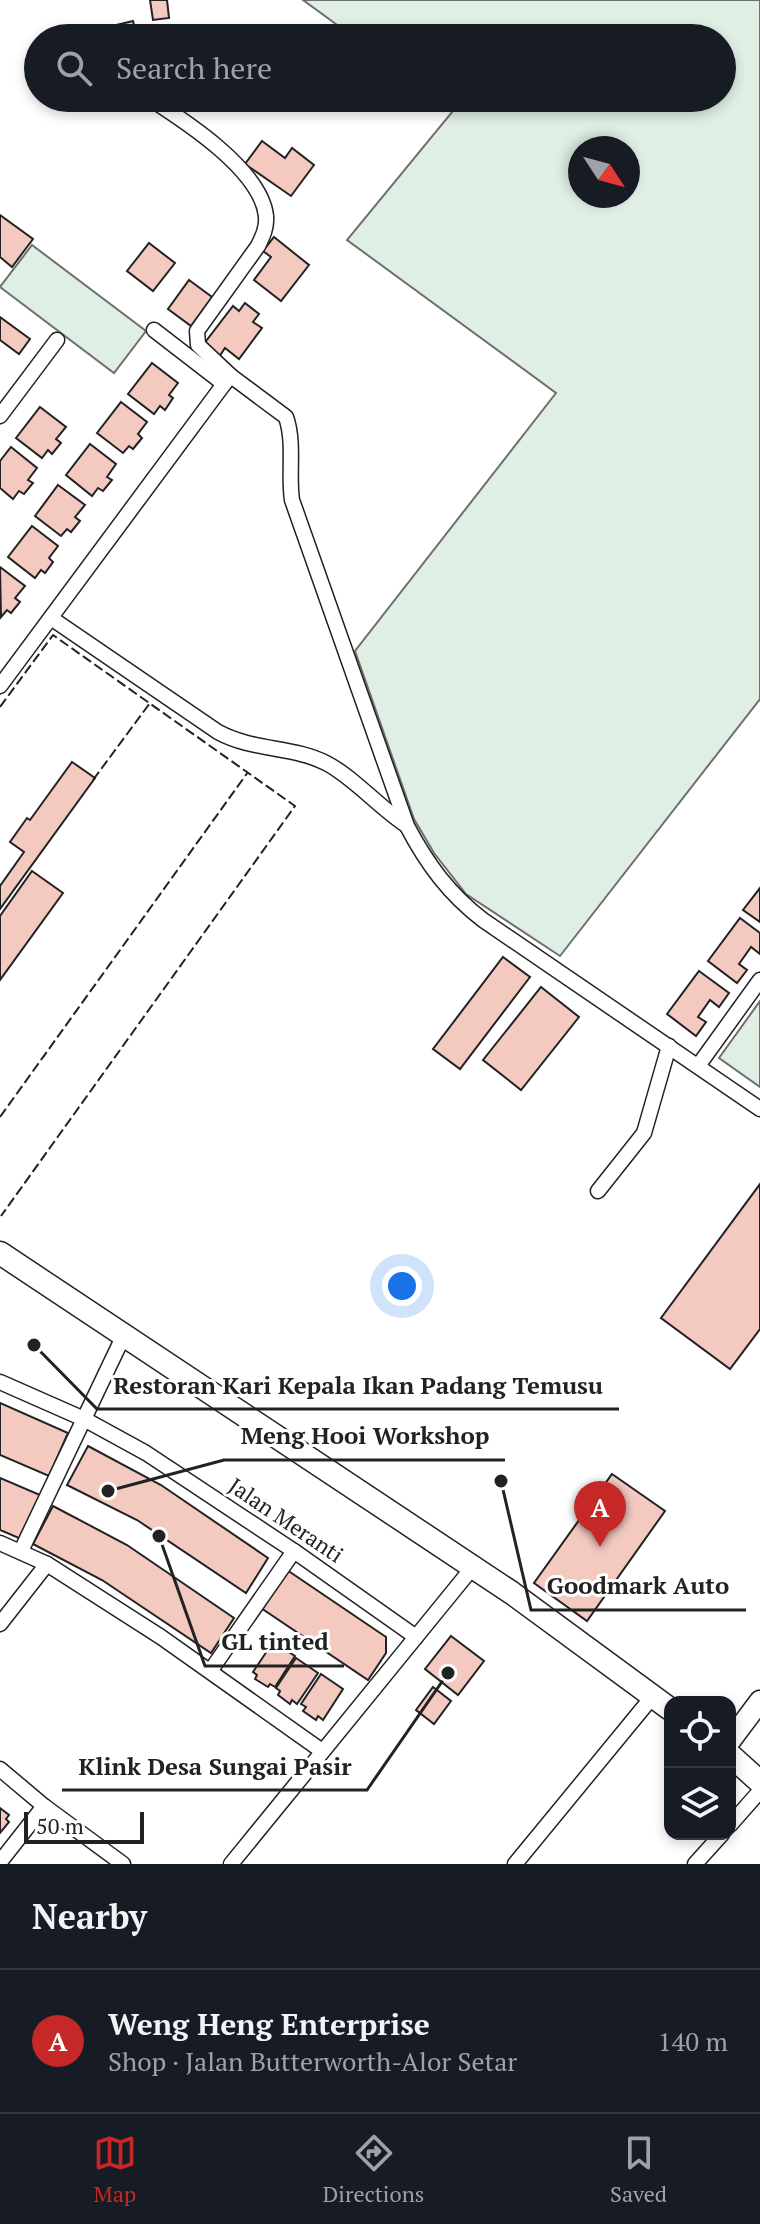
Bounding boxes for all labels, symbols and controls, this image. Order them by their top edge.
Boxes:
search box [24,24,736,112]
icon: search [52,46,96,90]
text: Search here [116,48,272,88]
north arrow [568,136,640,208]
your location [382,1266,422,1306]
callout: Restoran Kari Kepala Ikan Padang Temusu [97,1361,619,1409]
text: Restoran Kari Kepala Ikan Padang Temusu [113,1369,603,1401]
callout: Meng Hooi Workshop [224,1412,505,1460]
text: Meng Hooi Workshop [241,1419,489,1451]
street label: Jalan Meranti [223,1471,349,1569]
pin: A [574,1481,626,1547]
callout: Goodmark Auto [531,1562,746,1610]
text: Goodmark Auto [547,1569,729,1601]
callout: GL tinted [205,1618,344,1666]
text: GL tinted [221,1625,329,1657]
map controls [664,1696,736,1840]
button: locate [664,1696,736,1768]
callout: Klink Desa Sungai Pasir [62,1742,367,1790]
text: Klink Desa Sungai Pasir [78,1750,352,1782]
button: layers [664,1768,736,1840]
scale bar [24,1808,144,1844]
text: 50 m [36,1811,84,1840]
text: Nearby [32,1894,147,1939]
text: Weng Heng Enterprise [108,2004,430,2044]
text: A [49,2024,67,2058]
text: 140 m [658,2024,728,2058]
text: Shop · Jalan Butterworth-Alor Setar [108,2044,517,2078]
tab: Map [93,2131,137,2208]
tab: Directions [323,2131,424,2208]
tab: Saved [610,2131,667,2208]

